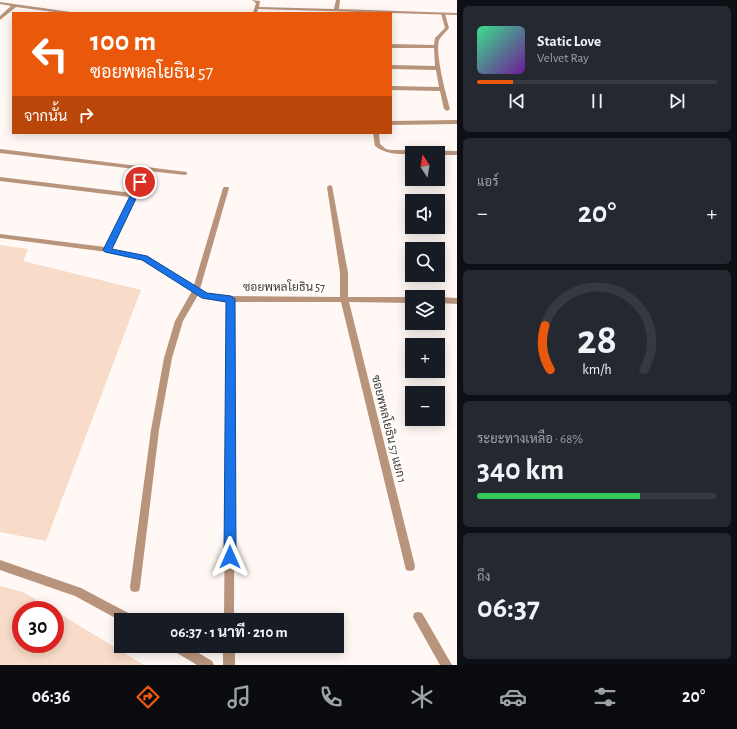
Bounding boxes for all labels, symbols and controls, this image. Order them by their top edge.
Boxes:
icon: left [24,28,76,80]
text: 100 m [90,28,156,56]
text: Static Love [537,34,601,49]
text: Velvet Ray [537,52,589,65]
text: ซอยพหลโยธิน 57 [90,64,213,82]
icon: previous [506,90,528,112]
icon: pause [586,90,608,112]
icon: next [666,90,688,112]
icon: right [75,104,97,126]
text: จากนั้น [24,109,67,124]
north arrow [405,146,445,186]
map controls [405,146,445,426]
pin [123,165,157,199]
icon: arrive [129,171,151,193]
text: แอร์ [477,176,498,189]
button: sound [405,194,445,234]
text: 20° [578,198,616,228]
text: − [477,202,488,224]
text: + [706,202,717,224]
button: search [405,242,445,282]
street label: ซอยพหลโยธิน 57 [243,279,325,293]
button: layers [405,290,445,330]
text: 28 [577,320,617,361]
button: + [405,338,445,378]
text: km/h [582,363,612,377]
street label: ซอยพหลโยธิน 57 แยก 1 [370,373,410,484]
button: − [405,386,445,426]
text: ระยะทางเหลือ · 68% [477,433,583,446]
text: 340 km [477,455,564,485]
position arrow [209,536,251,578]
text: ถึง [477,571,490,584]
text: 06:37 [477,593,540,623]
speed limit sign: 30 [12,601,64,653]
text: 06:37 · 1 นาที · 210 m [170,625,288,640]
icon: directions [134,683,162,711]
icon: music [225,683,253,711]
icon: phone [317,683,345,711]
icon: climate [408,683,436,711]
icon: car [499,683,527,711]
icon: filters [591,683,619,711]
text: 06:36 [32,688,70,706]
text: 20° [682,688,705,706]

